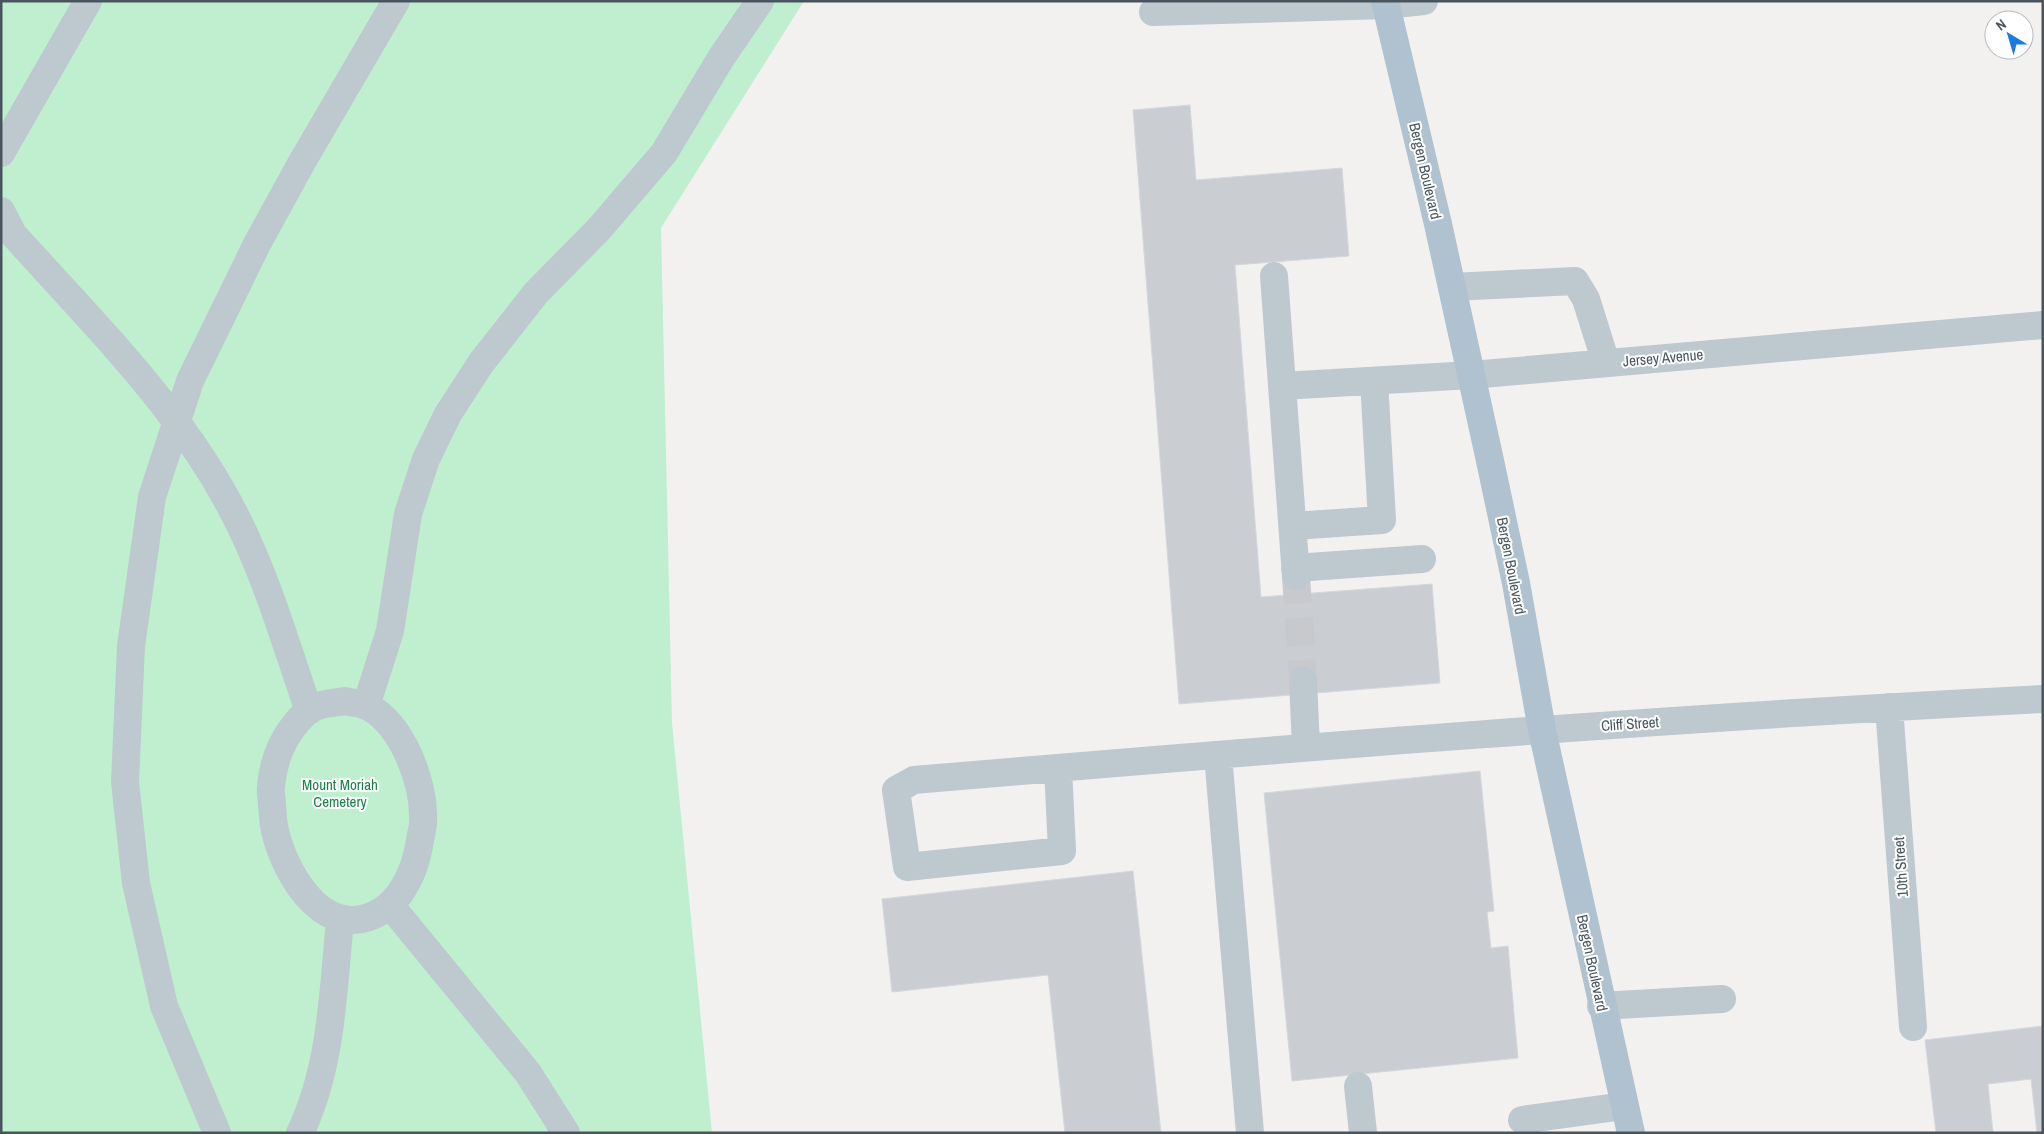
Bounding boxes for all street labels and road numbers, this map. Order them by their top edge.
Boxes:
street label: Bergen Boulevard [1404,121,1447,221]
street label: Jersey Avenue [1622,344,1704,371]
street label: Bergen Boulevard [1492,516,1531,616]
street label: Cliff Street [1600,711,1660,736]
street label: 10th Street [1888,836,1913,898]
street label: Bergen Boulevard [1572,913,1613,1013]

